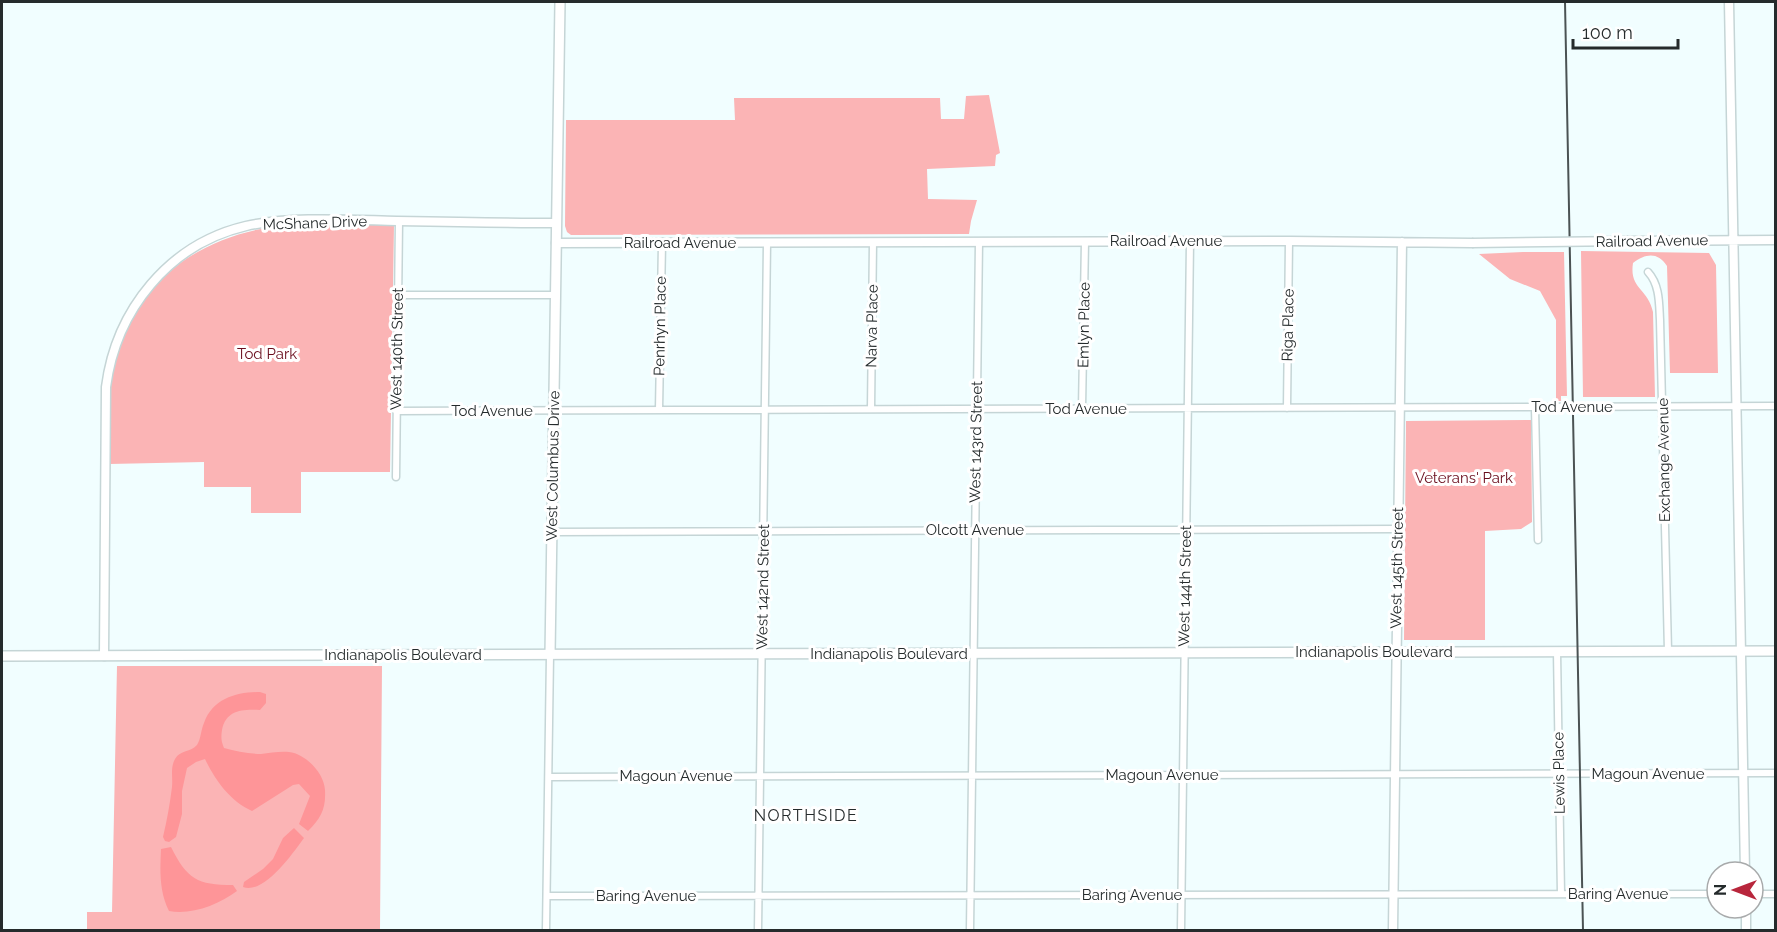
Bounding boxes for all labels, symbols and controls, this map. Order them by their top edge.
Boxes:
scale bar [1573,12,1678,50]
text: 100 m [1582,22,1633,43]
street label: McShane Drive [262,212,368,234]
street label: Railroad Avenue [1596,231,1709,251]
street label: Railroad Avenue [1110,232,1223,250]
street label: Railroad Avenue [624,234,737,252]
street label: Penrhyn Place [650,276,670,376]
street label: Emlyn Place [1074,282,1094,368]
street label: Narva Place [862,284,882,368]
street label: West 140th Street [387,288,407,410]
street label: Riga Place [1278,288,1298,362]
park label: Tod Park [237,345,297,363]
street label: West 143rd Street [966,381,986,503]
street label: West Columbus Drive [543,390,563,541]
street label: Tod Avenue [1531,398,1613,416]
street label: Exchange Avenue [1654,398,1674,522]
street label: Tod Avenue [1045,400,1127,418]
street label: Tod Avenue [451,402,533,420]
park label: Veterans' Park [1415,469,1513,487]
street label: West 145th Street [1387,507,1407,629]
street label: Olcott Avenue [926,521,1024,539]
street label: West 142nd Street [753,524,773,650]
street label: West 144th Street [1175,525,1195,647]
street label: Indianapolis Boulevard [1295,643,1453,661]
street label: Indianapolis Boulevard [810,645,968,663]
street label: Indianapolis Boulevard [324,646,482,664]
street label: Lewis Place [1549,732,1569,814]
street label: Magoun Avenue [1591,765,1705,783]
street label: Magoun Avenue [1105,766,1219,784]
street label: Magoun Avenue [619,767,733,785]
district label: NORTHSIDE [754,806,858,825]
north arrow [1705,860,1765,920]
text: N [1711,884,1730,896]
street label: Baring Avenue [1568,885,1669,903]
street label: Baring Avenue [1082,886,1183,904]
street label: Baring Avenue [596,887,697,905]

